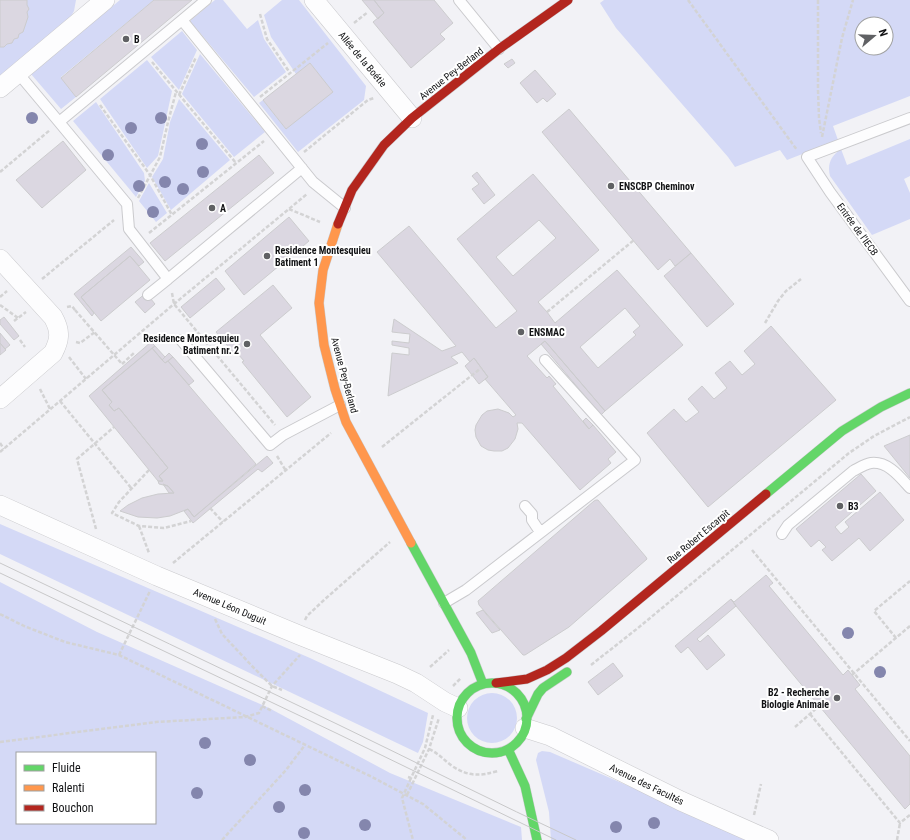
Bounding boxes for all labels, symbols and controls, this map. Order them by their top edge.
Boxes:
north arrow [854,16,894,56]
text: N [876,28,890,38]
street label: Allée de la Boétie [336,30,389,89]
marker: B [121,34,131,44]
place label: B [134,34,140,45]
street label: Avenue Pey-Berland [417,45,485,102]
marker: ENSCBP Cheminov [606,181,616,191]
place label: ENSCBP Cheminov [619,181,695,192]
street label: Entrée de l'IECB [835,201,880,258]
marker: A [207,203,217,213]
place label: A [220,203,226,214]
place label: Residence Montesquieu Batiment 1 [275,245,371,268]
marker: Residence Montesquieu Batiment 1 [262,251,272,261]
marker: ENSMAC [516,327,526,337]
place label: ENSMAC [529,327,565,338]
place label: Residence Montesquieu Batiment nr. 2 [143,333,239,356]
street label: Avenue Pey-Berland [329,336,360,414]
marker: Residence Montesquieu Batiment nr. 2 [242,339,252,349]
marker: B3 [835,501,845,511]
place label: B3 [848,501,859,512]
street label: Rue Robert Escarpit [665,507,732,566]
street label: Avenue Léon Duguit [192,586,268,627]
place label: B2 - Recherche Biologie Animale [761,687,829,710]
marker: B2 - Recherche Biologie Animale [832,693,842,703]
legend [16,752,156,824]
text: Fluide [52,761,81,775]
street label: Avenue des Facultés [608,762,686,807]
text: Ralenti [52,781,85,795]
text: Bouchon [52,801,94,815]

